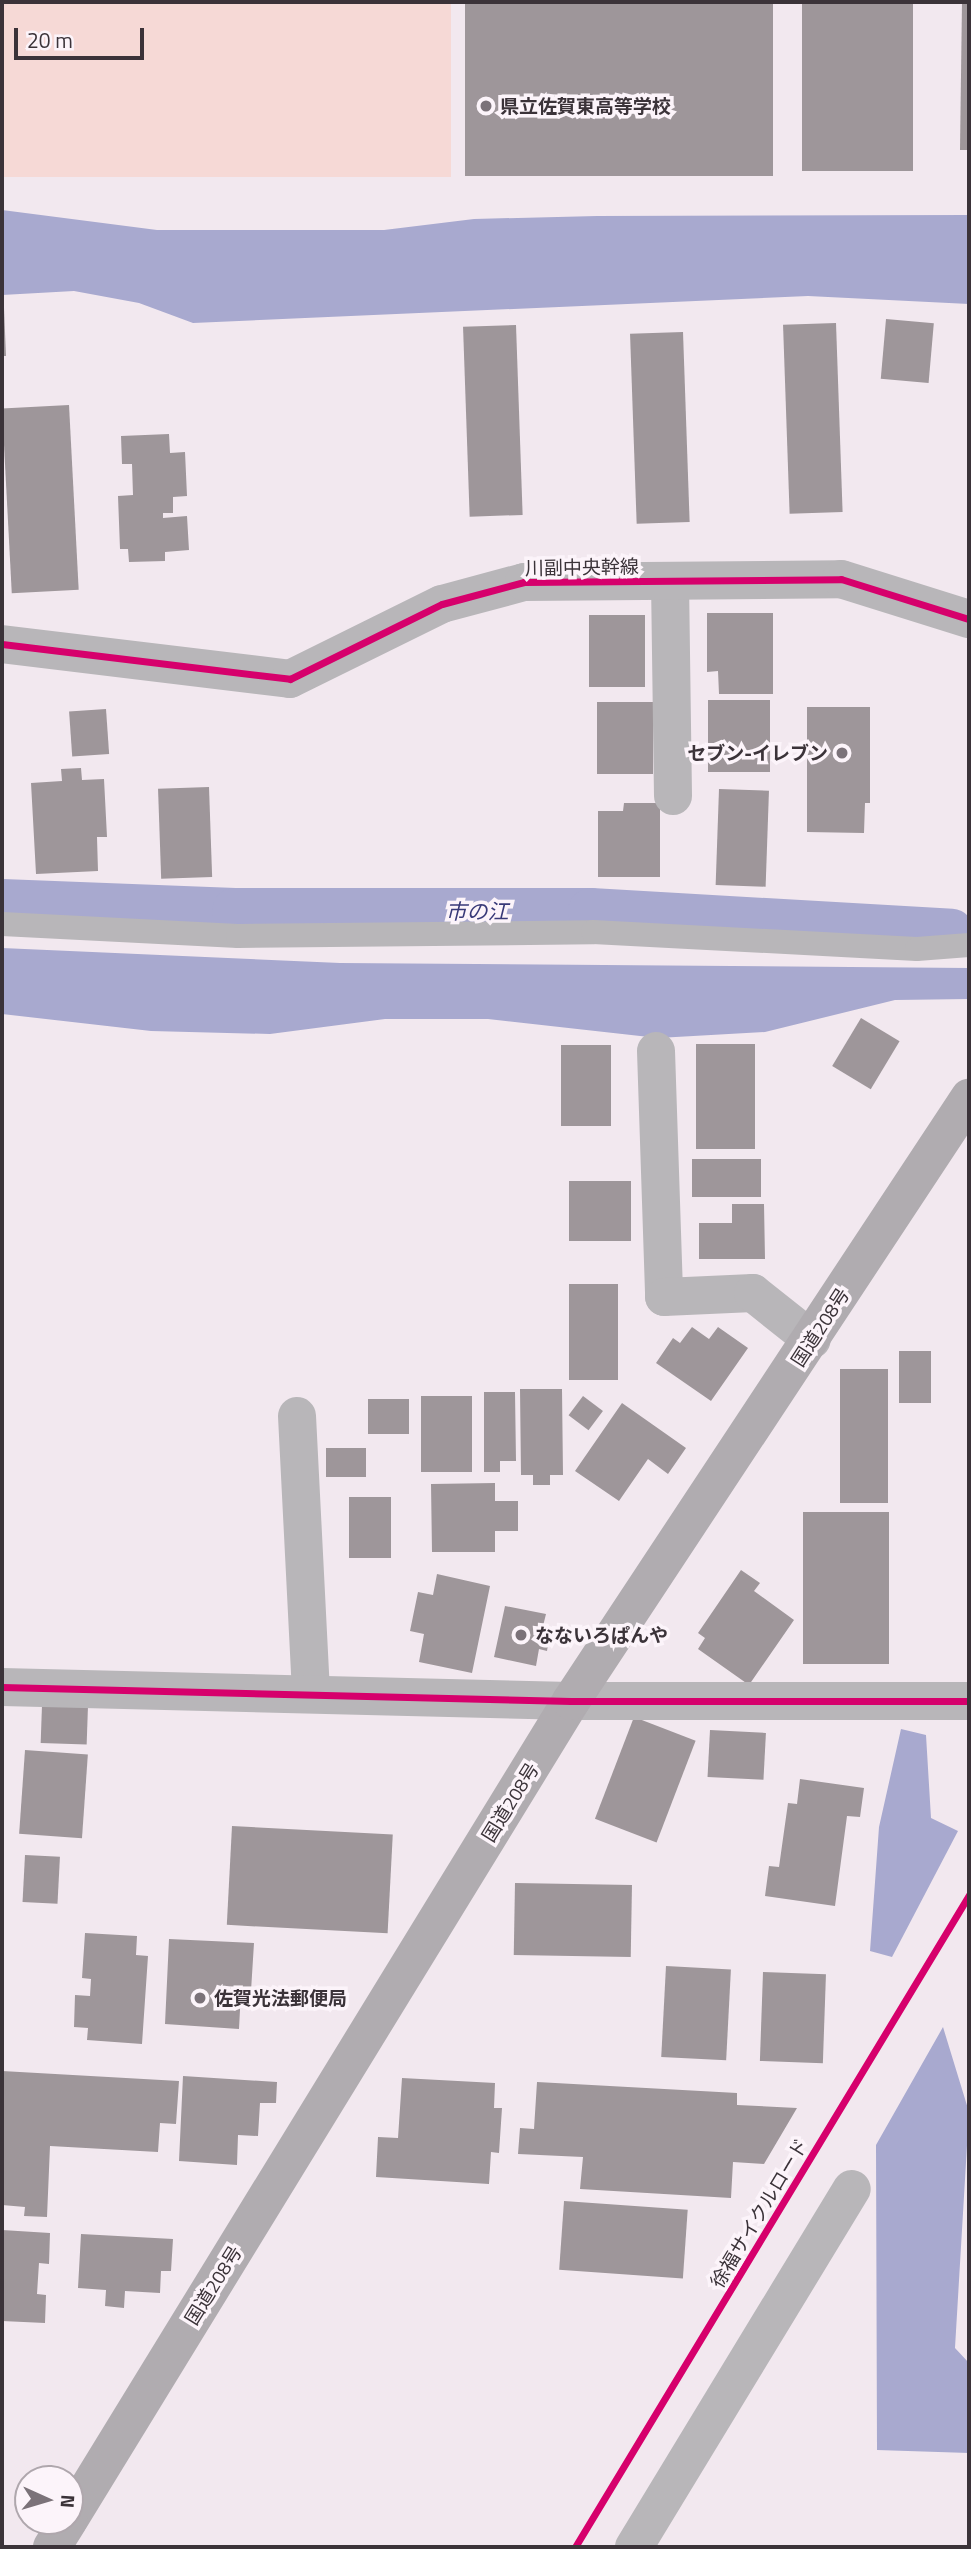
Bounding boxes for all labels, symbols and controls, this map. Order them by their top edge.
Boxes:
scale bar [18,14,147,58]
text: 20 m [27,24,73,56]
place label: 県立佐賀東高等学校 [500,95,671,117]
marker: 県立佐賀東高等学校 [478,98,494,114]
street label: 川副中央幹線 [525,555,639,579]
place label: セブン-イレブン [687,742,828,764]
marker: セブン-イレブン [834,745,850,761]
water label: 市の江 [446,898,508,924]
street label: 国道208号 [786,1284,854,1370]
place label: なないろぱんや [535,1624,668,1646]
marker: なないろぱんや [513,1627,529,1643]
street label: 国道208号 [477,1758,543,1846]
place label: 佐賀光法郵便局 [214,1987,347,2009]
marker: 佐賀光法郵便局 [192,1990,208,2006]
street label: 徐福サイクルロード [705,2134,813,2292]
street label: 国道208号 [180,2241,246,2329]
north arrow [14,2465,84,2535]
text: N [54,2494,83,2509]

